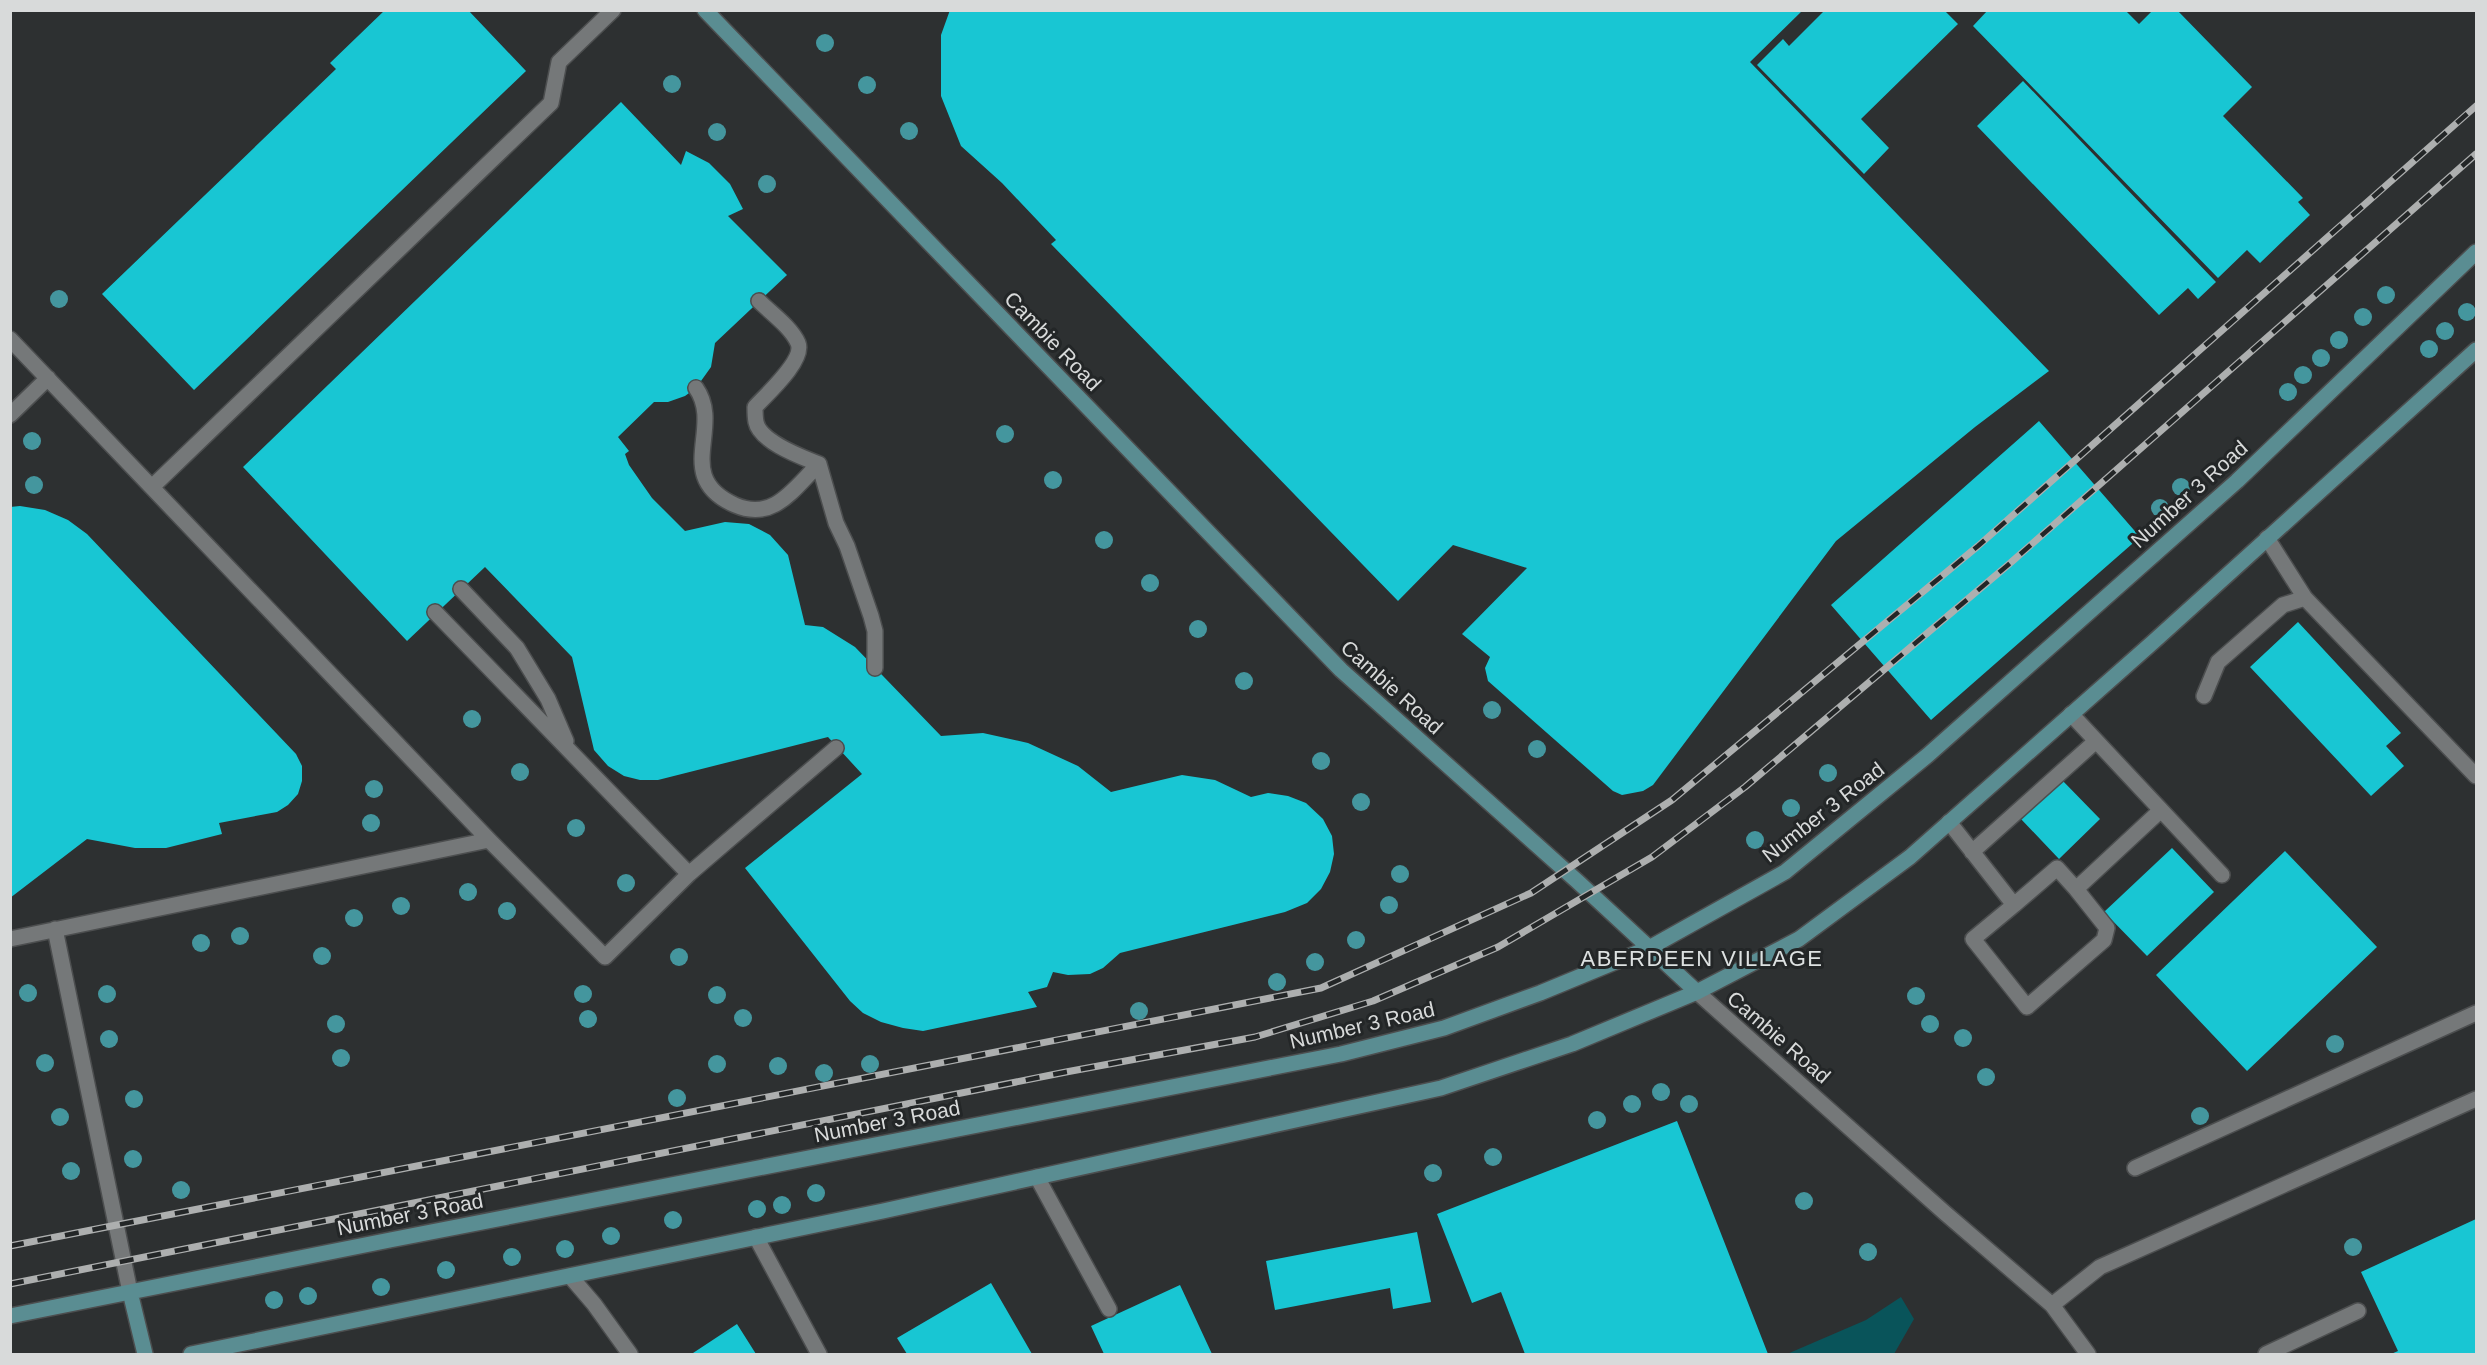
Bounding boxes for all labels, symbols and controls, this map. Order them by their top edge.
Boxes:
street label: Cambie Road [1000,287,1106,395]
street label: Number 3 Road [2126,436,2252,552]
street label: Cambie Road [1337,635,1447,739]
street label: Number 3 Road [1758,757,1888,867]
district label: ABERDEEN VILLAGE [1581,946,1823,971]
street label: Cambie Road [1723,986,1835,1088]
street label: Number 3 Road [1287,997,1437,1053]
street label: Number 3 Road [812,1096,962,1146]
street label: Number 3 Road [335,1189,485,1239]

